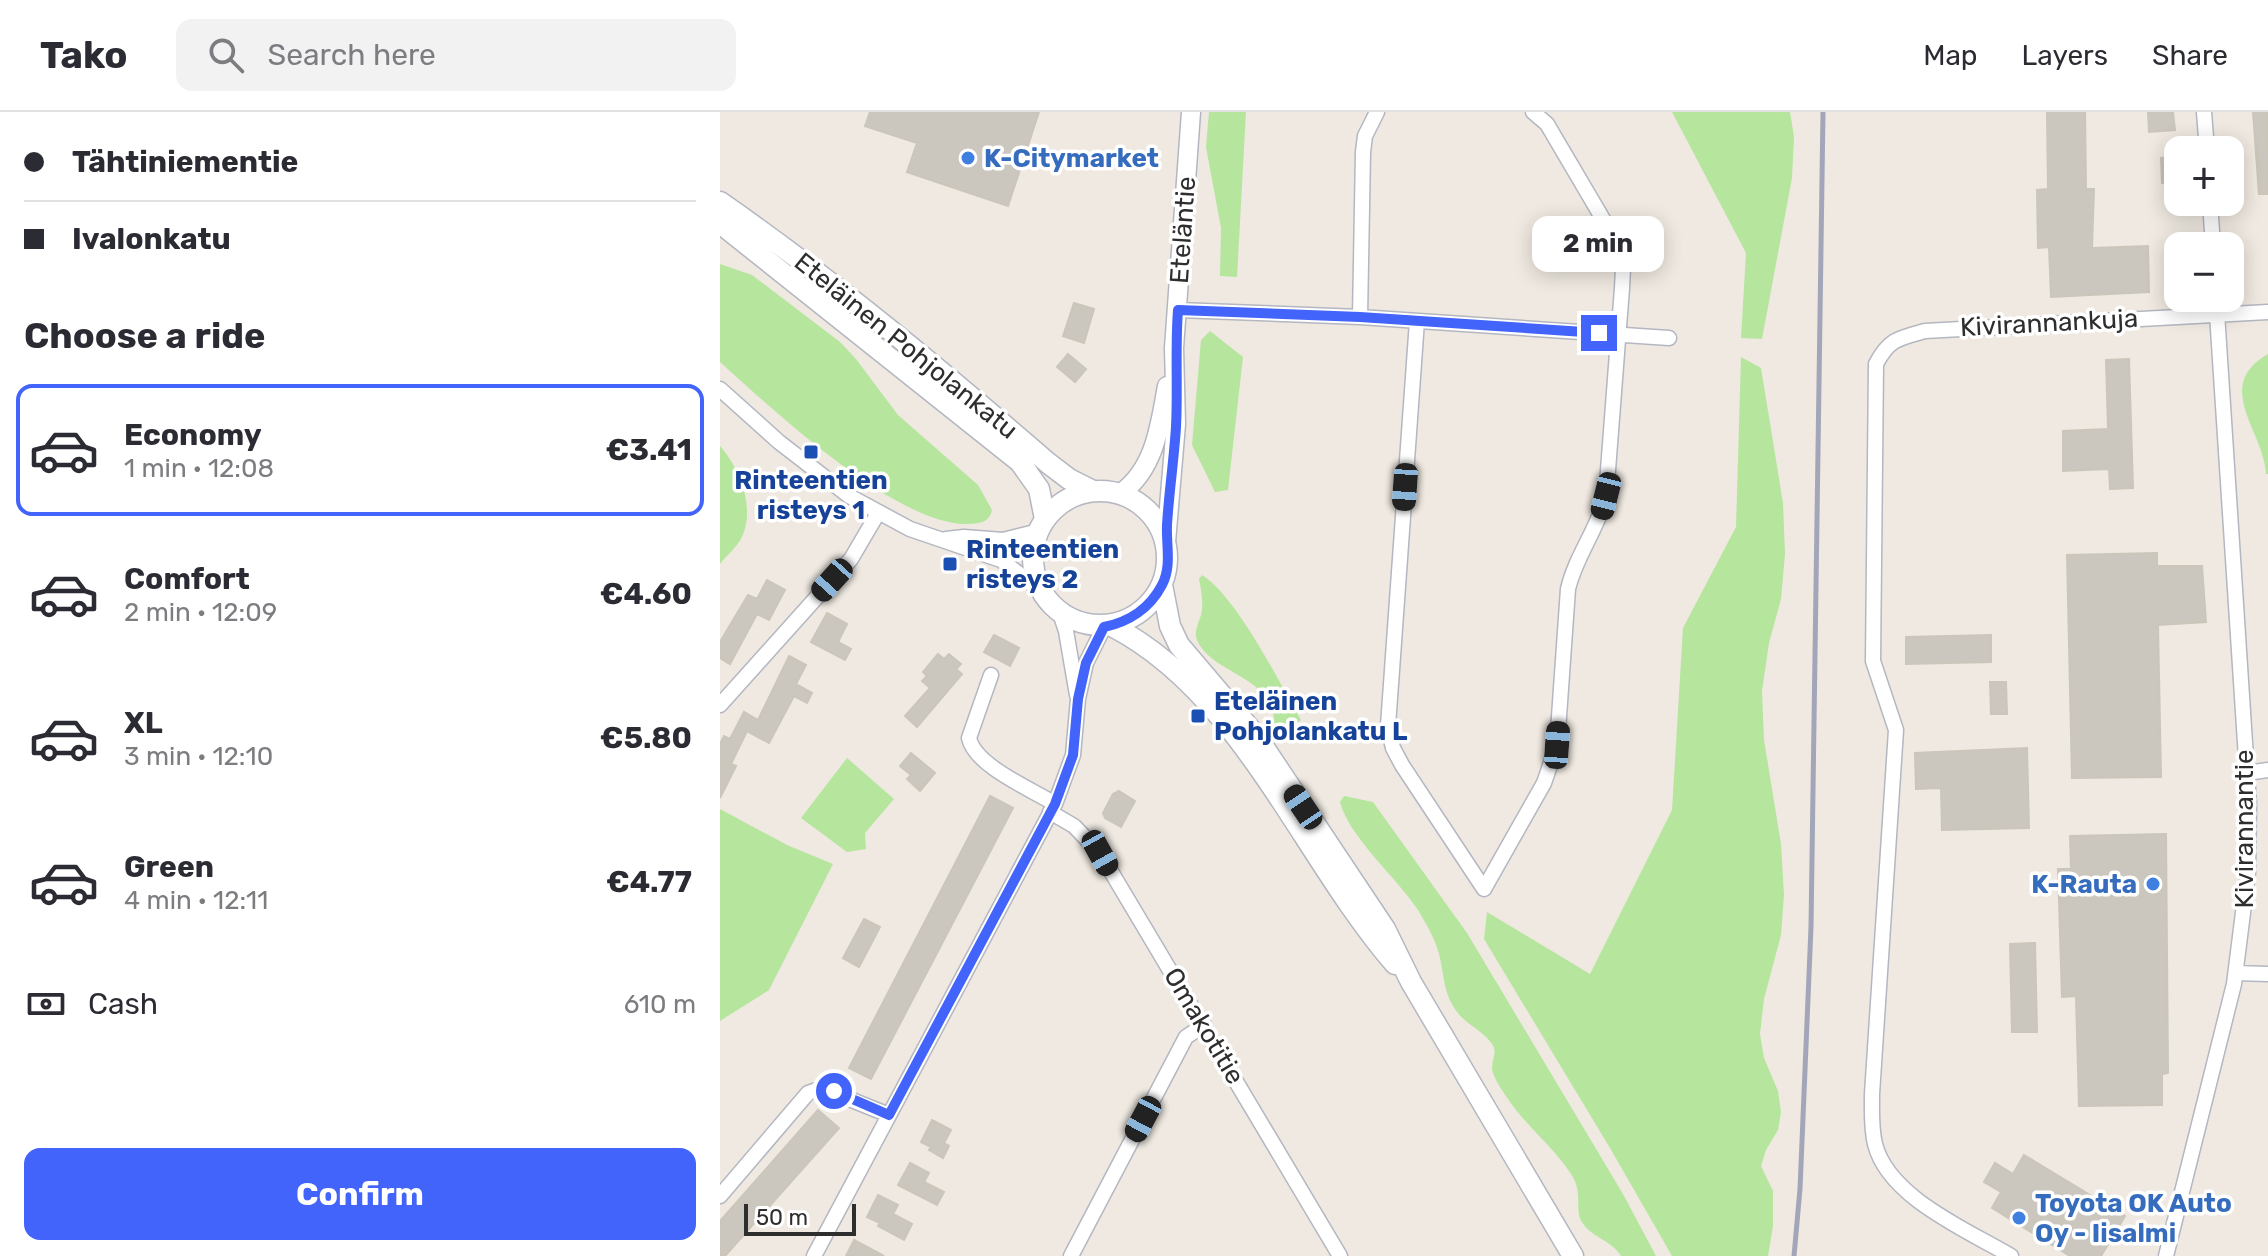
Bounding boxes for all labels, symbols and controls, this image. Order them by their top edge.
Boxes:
search box [176,19,736,91]
text: Tako [40,32,128,78]
icon: search [204,33,248,77]
text: Search here [268,37,436,73]
text: Map [1923,39,1978,72]
text: Layers [2022,39,2108,72]
text: Share [2152,39,2228,72]
map controls [2164,136,2244,312]
button: + [2164,136,2244,216]
place label: K-Citymarket [984,143,1159,174]
text: Tähtiniementie [72,144,298,180]
marker: K-Citymarket [959,149,977,167]
street label: Eteläntie [1164,175,1202,285]
callout: 2 min [1533,217,1665,273]
text: Ivalonkatu [72,221,231,257]
text: 2 min [1563,228,1633,259]
button: − [2164,232,2244,312]
street label: Eteläinen Pohjolankatu [788,246,1024,446]
street label: Kivirannankuja [1959,303,2139,343]
text: Choose a ride [24,314,265,357]
route end [1581,315,1617,351]
icon: car [28,414,100,486]
text: Economy [124,417,262,453]
text: €3.41 [606,432,692,468]
marker: Rinteentien risteys 1 [802,443,820,461]
text: 1 min · 12:08 [124,453,274,484]
car [1391,462,1419,512]
place label: Rinteentien risteys 1 [734,465,888,526]
car [1589,470,1623,522]
place label: Rinteentien risteys 2 [966,534,1119,595]
car [807,554,857,606]
marker: Rinteentien risteys 2 [941,555,959,573]
icon: car [28,558,100,630]
text: Comfort [124,561,250,597]
text: €4.60 [600,576,692,612]
text: 2 min · 12:09 [124,597,277,628]
place label: Eteläinen Pohjolankatu L [1214,686,1408,747]
icon: car [28,702,100,774]
text: XL [124,705,163,741]
marker: Eteläinen Pohjolankatu L [1189,707,1207,725]
text: €5.80 [600,720,692,756]
car [1543,720,1571,770]
text: 3 min · 12:10 [124,741,273,772]
street label: Kivirannantie [2229,749,2260,909]
car [1280,780,1326,834]
car [1078,826,1122,880]
icon: car [28,846,100,918]
text: Green [124,849,214,885]
text: €4.77 [606,864,692,900]
place label: K-Rauta [2031,869,2137,900]
marker: K-Rauta [2144,875,2162,893]
text: 4 min · 12:11 [124,885,268,916]
street label: Omakotitie [1157,962,1251,1090]
icon: cash [24,982,68,1026]
text: Cash [88,986,158,1022]
text: 610 m [624,989,696,1020]
route start [816,1073,852,1109]
car [1121,1092,1165,1146]
button: Confirm [24,1148,696,1240]
place label: Toyota OK Auto Oy - Iisalmi [2035,1188,2232,1249]
scale bar [744,1200,856,1236]
text: 50 m [756,1204,808,1231]
marker: Toyota OK Auto Oy - Iisalmi [2010,1209,2028,1227]

